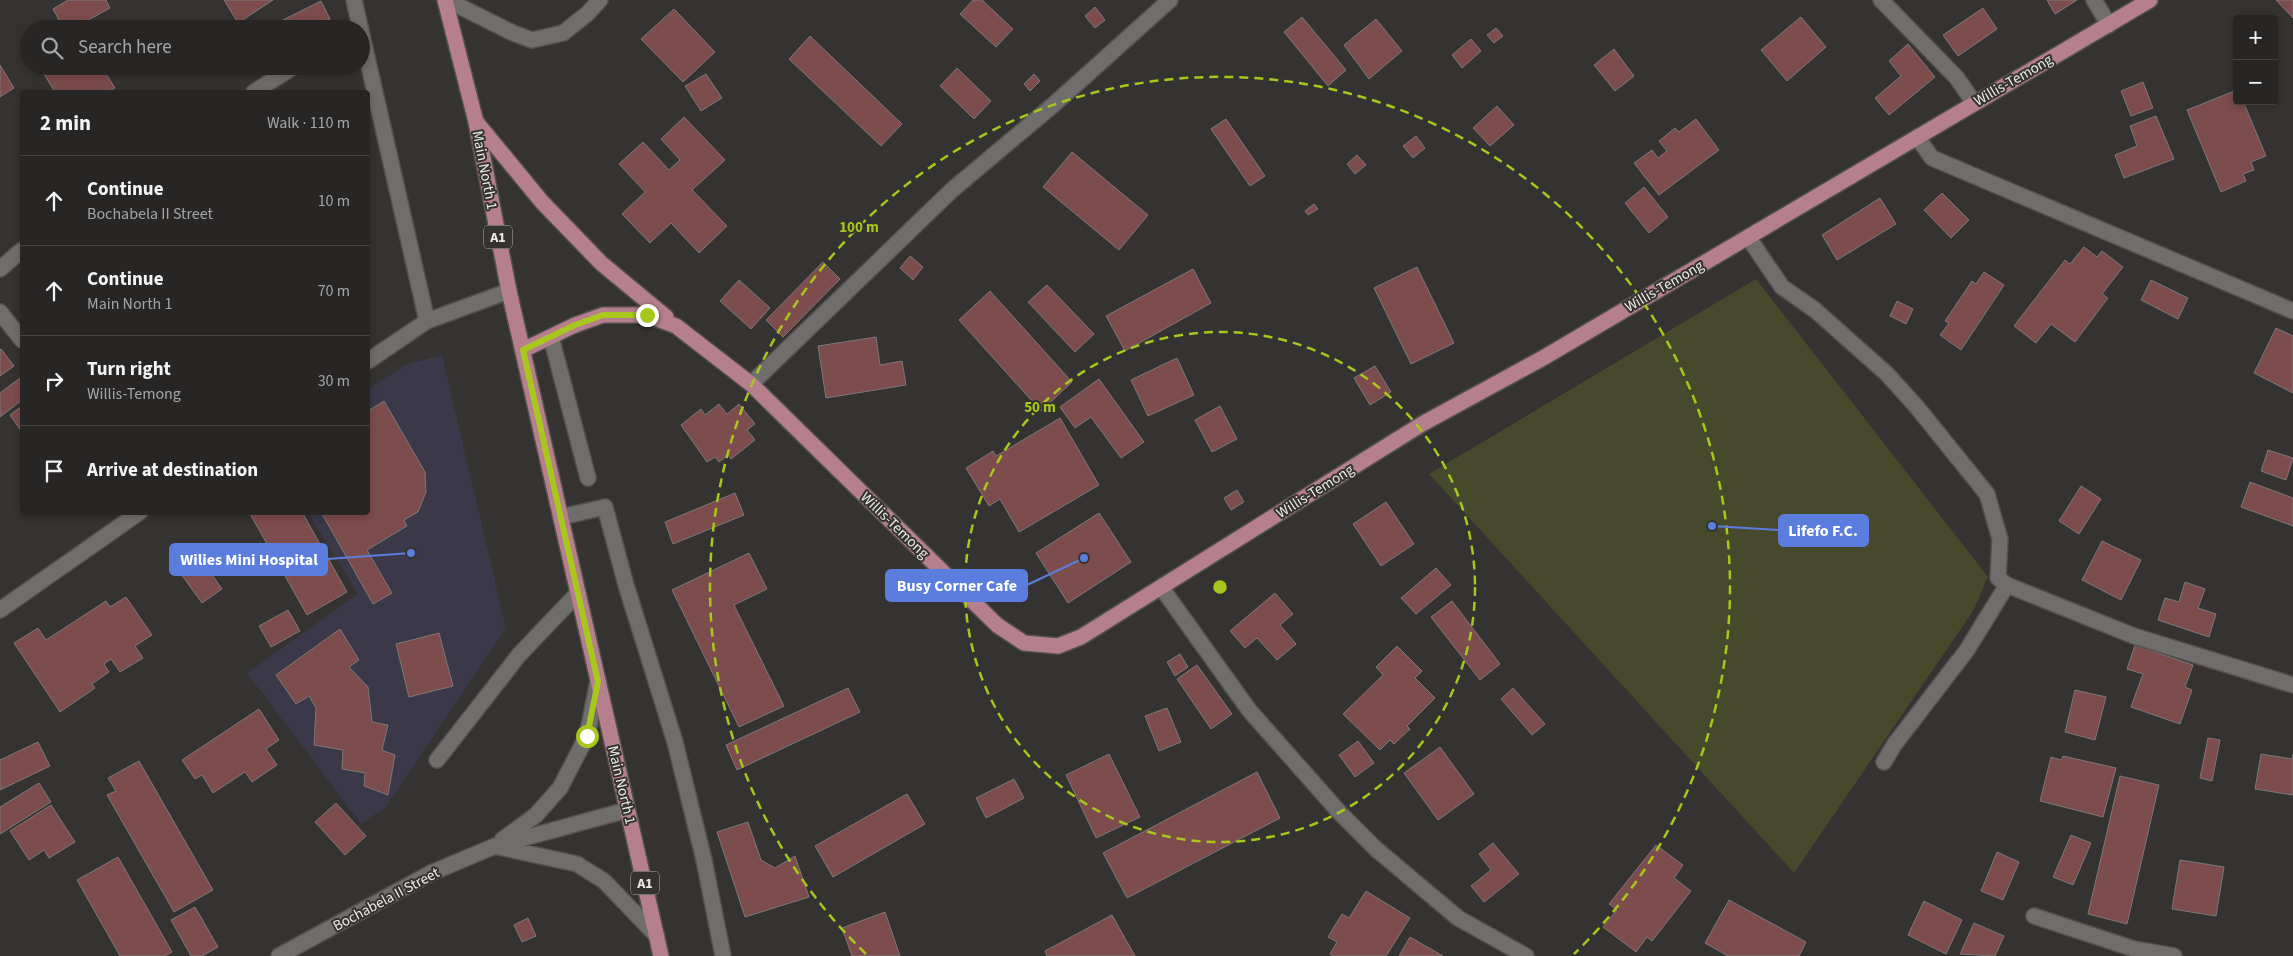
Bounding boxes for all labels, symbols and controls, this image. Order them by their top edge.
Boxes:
map controls [2233,15,2278,105]
button: + [2233,15,2278,60]
search box [20,20,370,75]
icon: search [38,34,66,62]
text: Search here [78,34,172,61]
street label: Willis-Temong [1970,49,2057,112]
button: − [2233,60,2278,105]
text: 2 min [40,108,91,138]
text: Walk · 110 m [267,112,350,134]
street label: Main North 1 [467,129,502,211]
text: Continue [87,176,164,203]
icon: ahead [40,187,68,215]
text: 10 m [318,190,350,212]
text: Bochabela II Street [87,203,213,225]
text: 100 m [839,217,879,238]
road number: A1 [484,226,512,248]
street label: Willis-Temong [1621,255,1708,318]
text: Continue [87,266,164,293]
icon: ahead [40,277,68,305]
text: 70 m [318,280,350,302]
text: Main North 1 [87,293,172,315]
route end [636,304,659,327]
text: Turn right [87,356,171,383]
icon: right [40,367,68,395]
text: 30 m [318,370,350,392]
text: Willis-Temong [87,383,181,405]
text: 50 m [1024,397,1056,418]
icon: arrive [40,457,68,485]
text: Arrive at destination [87,457,258,484]
street label: Willis-Temong [1272,459,1359,524]
street label: Willis-Temong [856,487,934,564]
callout: Lifefo F.C. [1779,515,1868,546]
text: Lifefo F.C. [1788,520,1858,542]
callout: Wilies Mini Hospital [170,544,327,575]
text: Wilies Mini Hospital [180,549,318,571]
callout: Busy Corner Cafe [886,570,1027,601]
text: Busy Corner Cafe [897,575,1017,597]
centre of rings [1211,578,1229,596]
route start [576,725,599,748]
street label: Main North 1 [602,744,641,826]
street label: Bochabela II Street [329,862,443,936]
road number: A1 [631,871,659,894]

